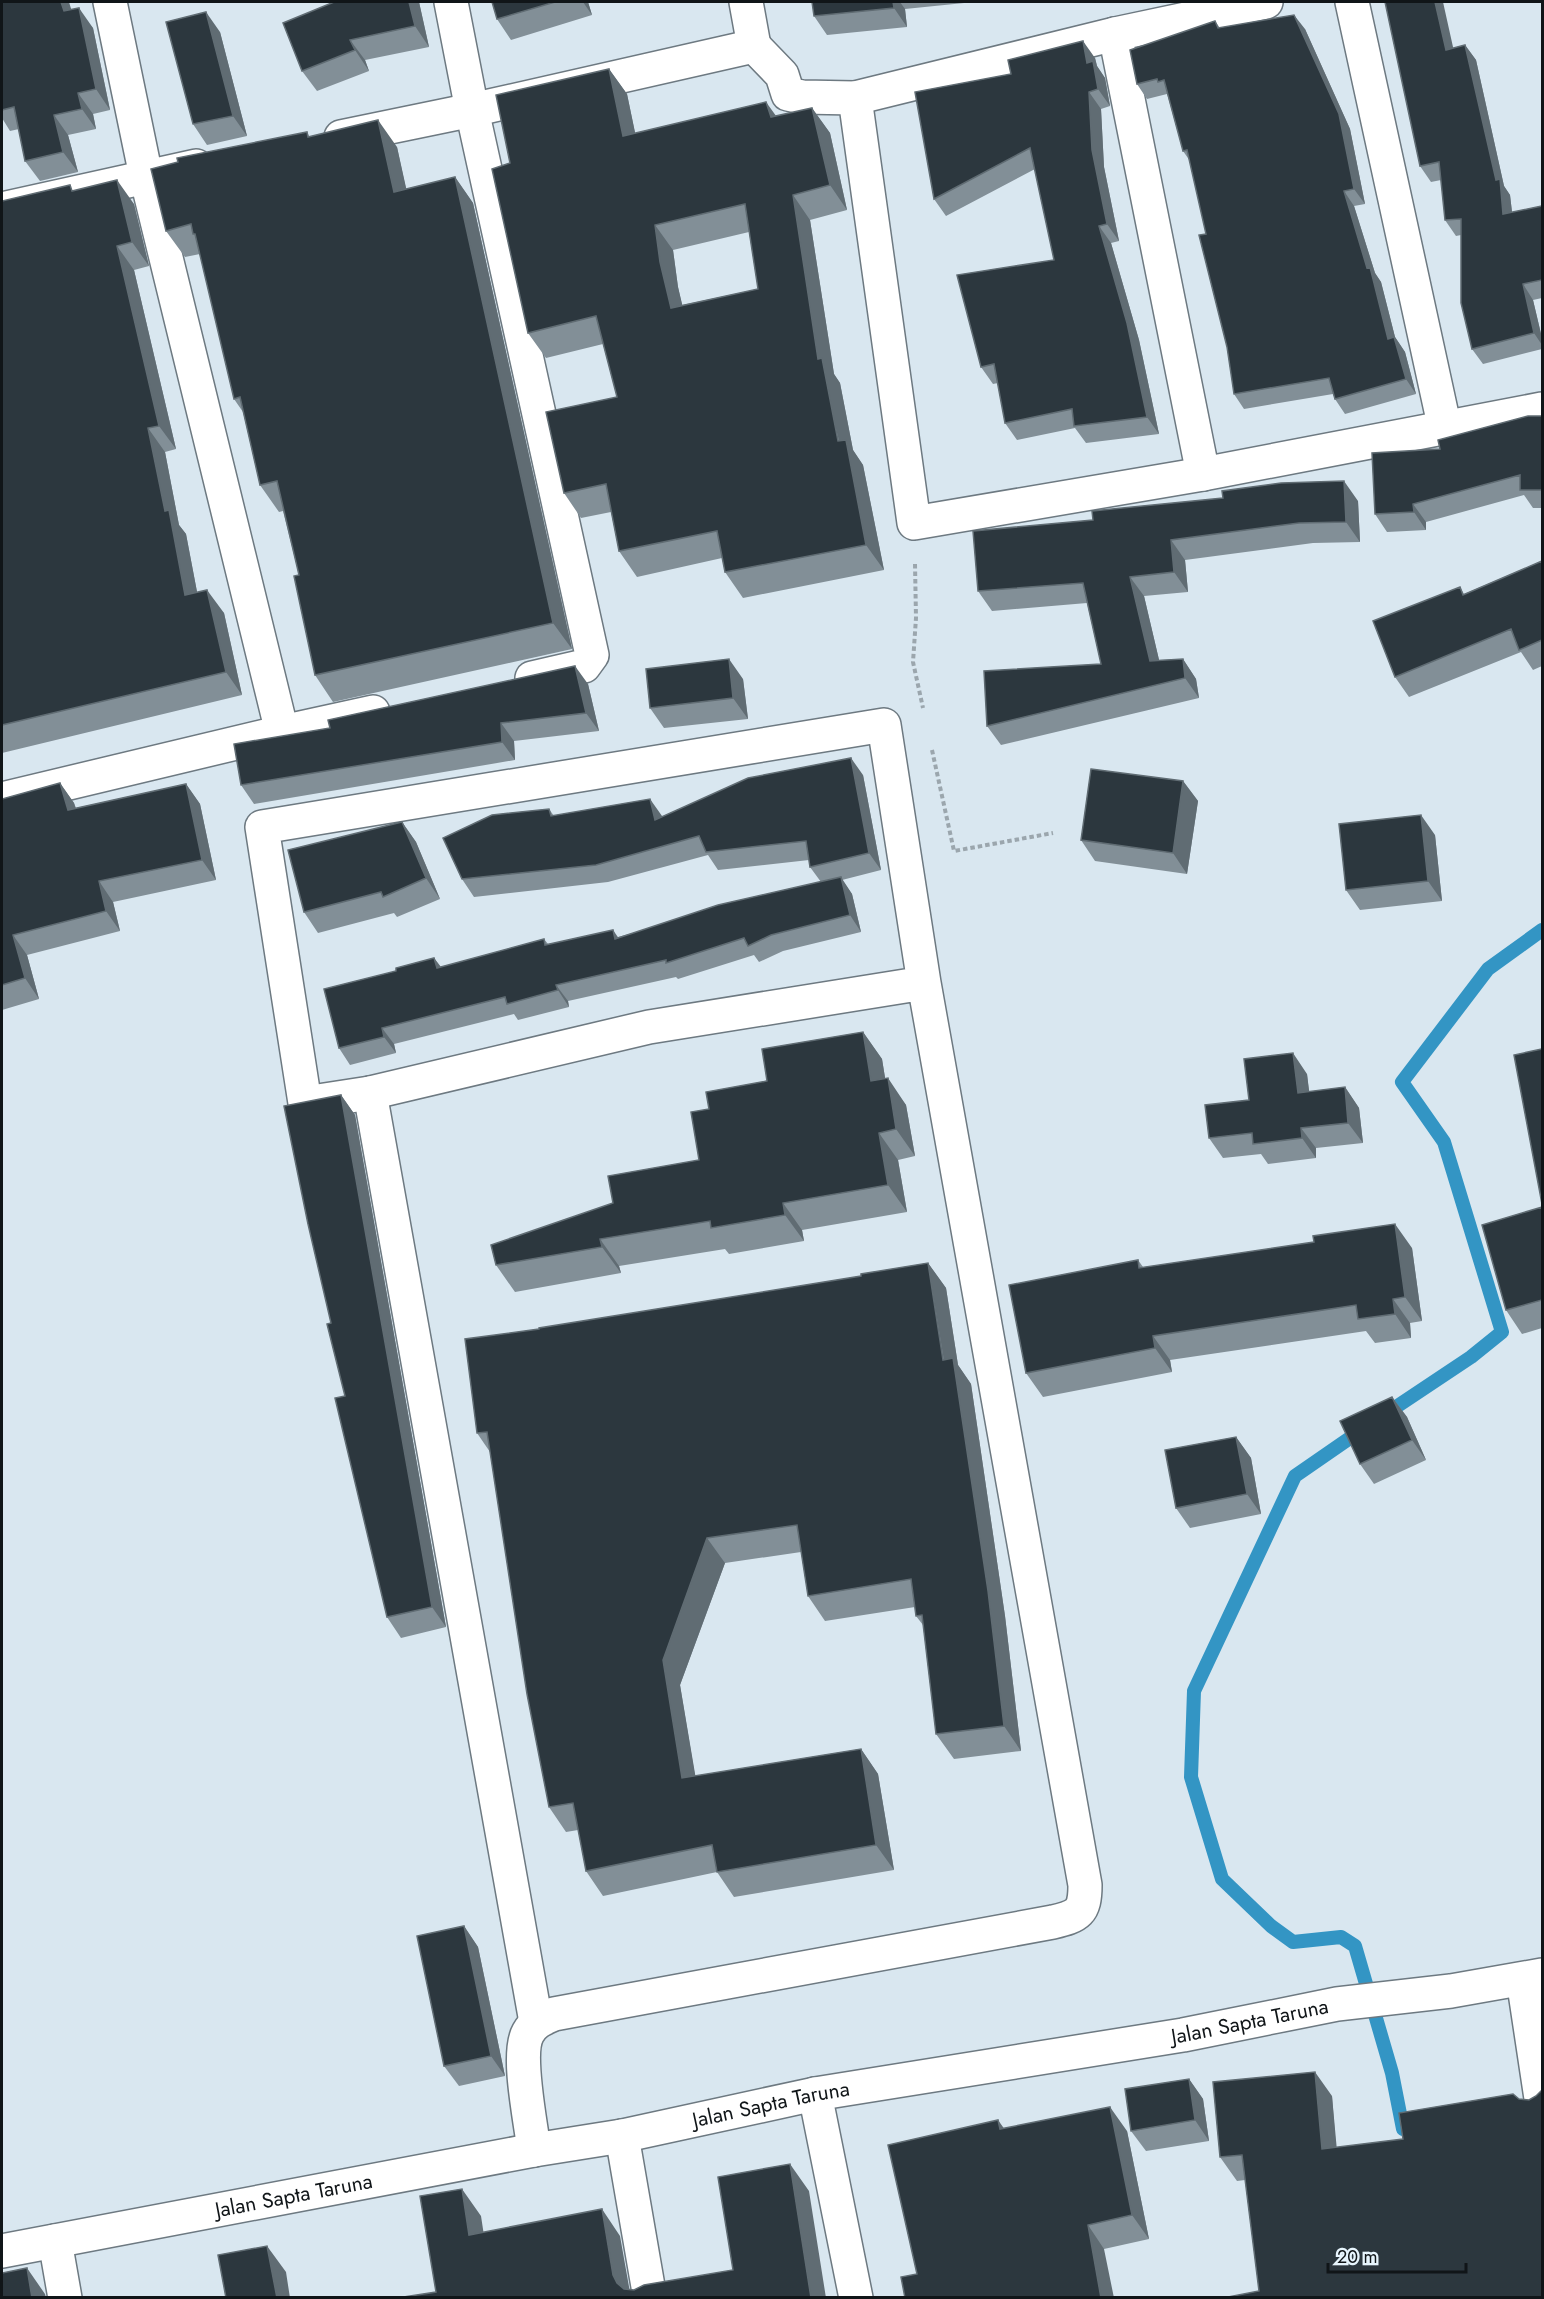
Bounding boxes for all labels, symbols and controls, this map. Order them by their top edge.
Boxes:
street label: Jalan Sapta Taruna [1166,1991,1331,2052]
street label: Jalan Sapta Taruna [687,2074,852,2136]
street label: Jalan Sapta Taruna [210,2166,375,2226]
scale bar [1328,2236,1466,2274]
text: 20 m [1337,2244,1377,2270]

